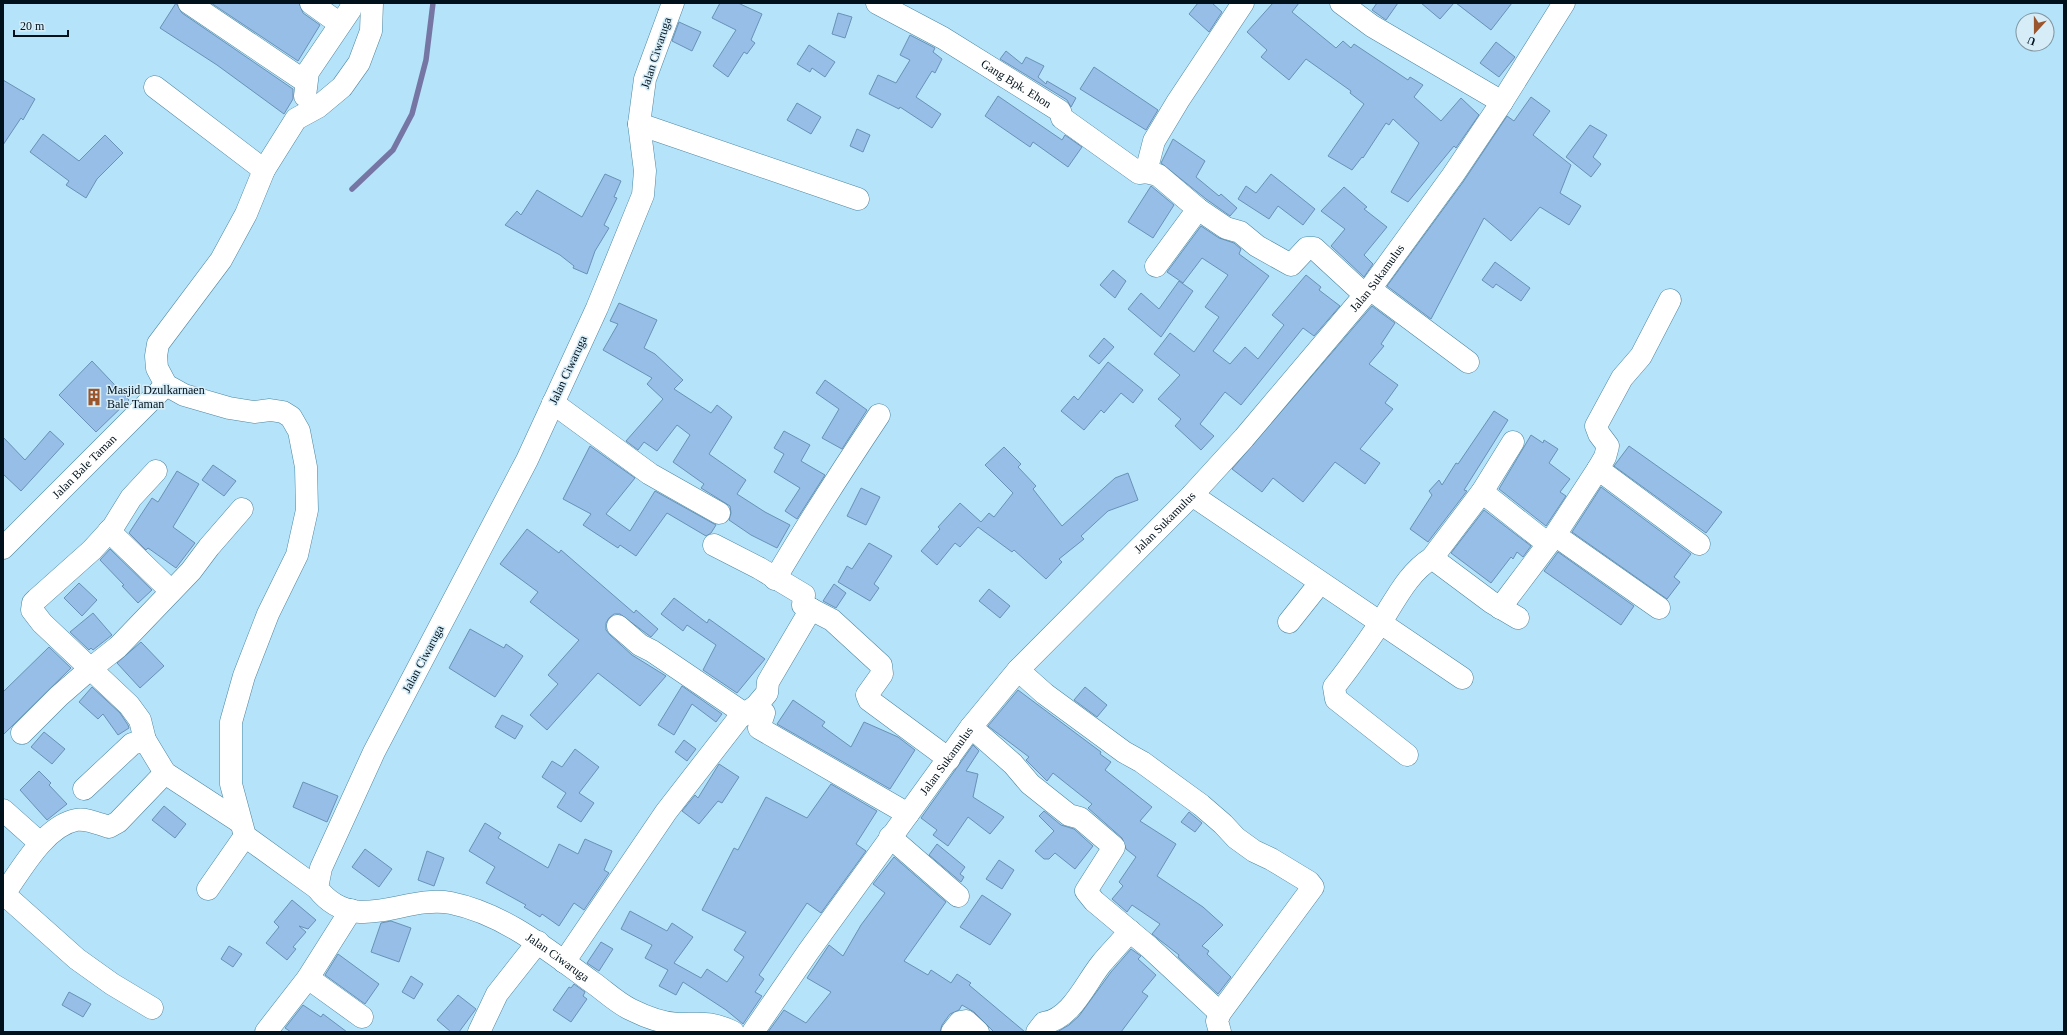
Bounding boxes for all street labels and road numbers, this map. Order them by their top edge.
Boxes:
street label: Jalan Ciwaruga [638,15,674,91]
street label: Gang Bpk. Ehon [978,56,1054,111]
street label: Jalan Sukamulus [1347,241,1407,314]
street label: Jalan Ciwaruga [546,333,590,407]
street label: Jalan Bale Taman [49,432,119,502]
street label: Jalan Sukamulus [1131,488,1199,556]
street label: Jalan Ciwaruga [399,622,447,695]
street label: Jalan Sukamulus [917,724,976,798]
street label: Jalan Ciwaruga [523,930,593,985]

